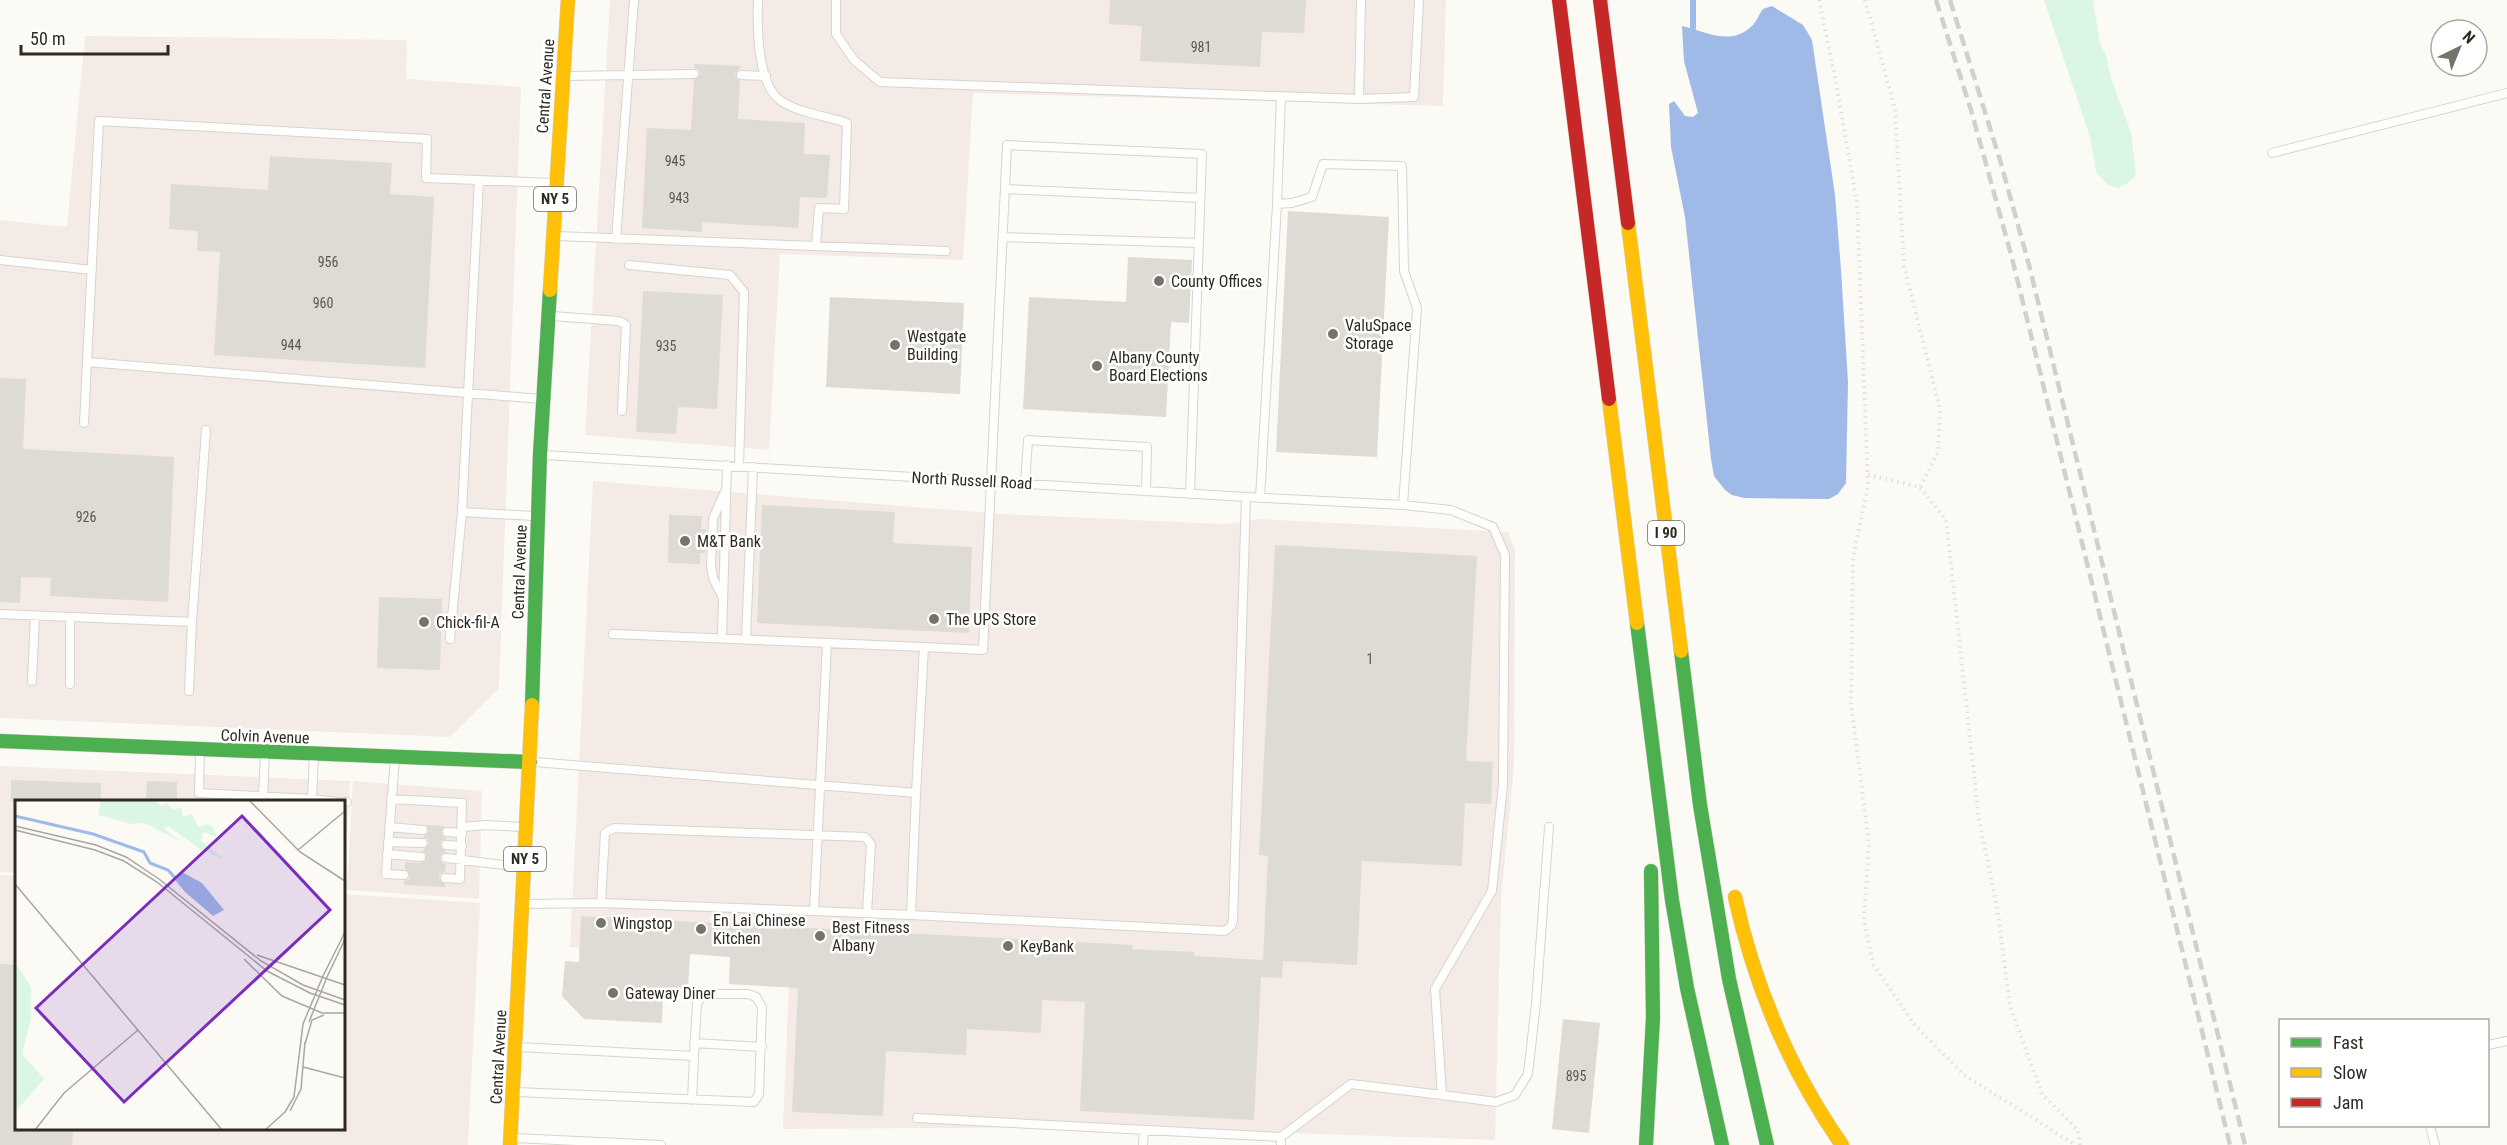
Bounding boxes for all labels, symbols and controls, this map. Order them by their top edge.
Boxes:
scale bar [21,18,168,56]
north arrow [2429,18,2489,78]
text: N [2459,27,2479,48]
text: 50 m [30,28,65,49]
street label: Central Avenue [533,38,558,134]
house number: 981 [1191,39,1211,55]
house number: 945 [665,153,685,169]
road number: NY 5 [534,187,576,211]
house number: 943 [669,190,689,206]
house number: 956 [318,254,338,270]
place label: County Offices [1171,272,1262,291]
marker: County Offices [1152,274,1166,288]
house number: 960 [313,295,333,311]
place label: ValuSpace Storage [1345,316,1411,353]
place label: Westgate Building [907,327,966,364]
marker: ValuSpace Storage [1326,327,1340,341]
house number: 944 [281,337,301,353]
house number: 935 [656,338,676,354]
marker: Westgate Building [888,338,902,352]
place label: Albany County Board Elections [1109,348,1208,385]
marker: Albany County Board Elections [1090,359,1104,373]
street label: North Russell Road [911,468,1033,493]
house number: 926 [76,509,96,525]
road number: I 90 [1648,521,1684,545]
street label: Central Avenue [508,524,531,620]
place label: M&T Bank [697,532,762,551]
marker: M&T Bank [678,534,692,548]
place label: The UPS Store [946,610,1036,629]
marker: The UPS Store [927,612,941,626]
place label: Chick-fil-A [436,613,500,632]
marker: Chick-fil-A [417,615,431,629]
house number: 1 [1367,651,1373,667]
street label: Colvin Avenue [220,725,310,748]
inset map [15,800,345,1130]
road number: NY 5 [504,847,546,871]
place label: En Lai Chinese Kitchen [713,911,806,948]
place label: Wingstop [613,914,672,933]
marker: Wingstop [594,916,608,930]
place label: Best Fitness Albany [832,918,910,955]
marker: En Lai Chinese Kitchen [694,922,708,936]
marker: Best Fitness Albany [813,929,827,943]
place label: KeyBank [1020,937,1075,956]
marker: KeyBank [1001,939,1015,953]
place label: Gateway Diner [625,984,716,1003]
marker: Gateway Diner [606,986,620,1000]
street label: Central Avenue [487,1009,510,1105]
legend [2279,1019,2489,1127]
text: Fast [2333,1032,2364,1053]
text: Slow [2333,1062,2368,1083]
house number: 895 [1566,1068,1586,1084]
text: Jam [2333,1092,2364,1113]

